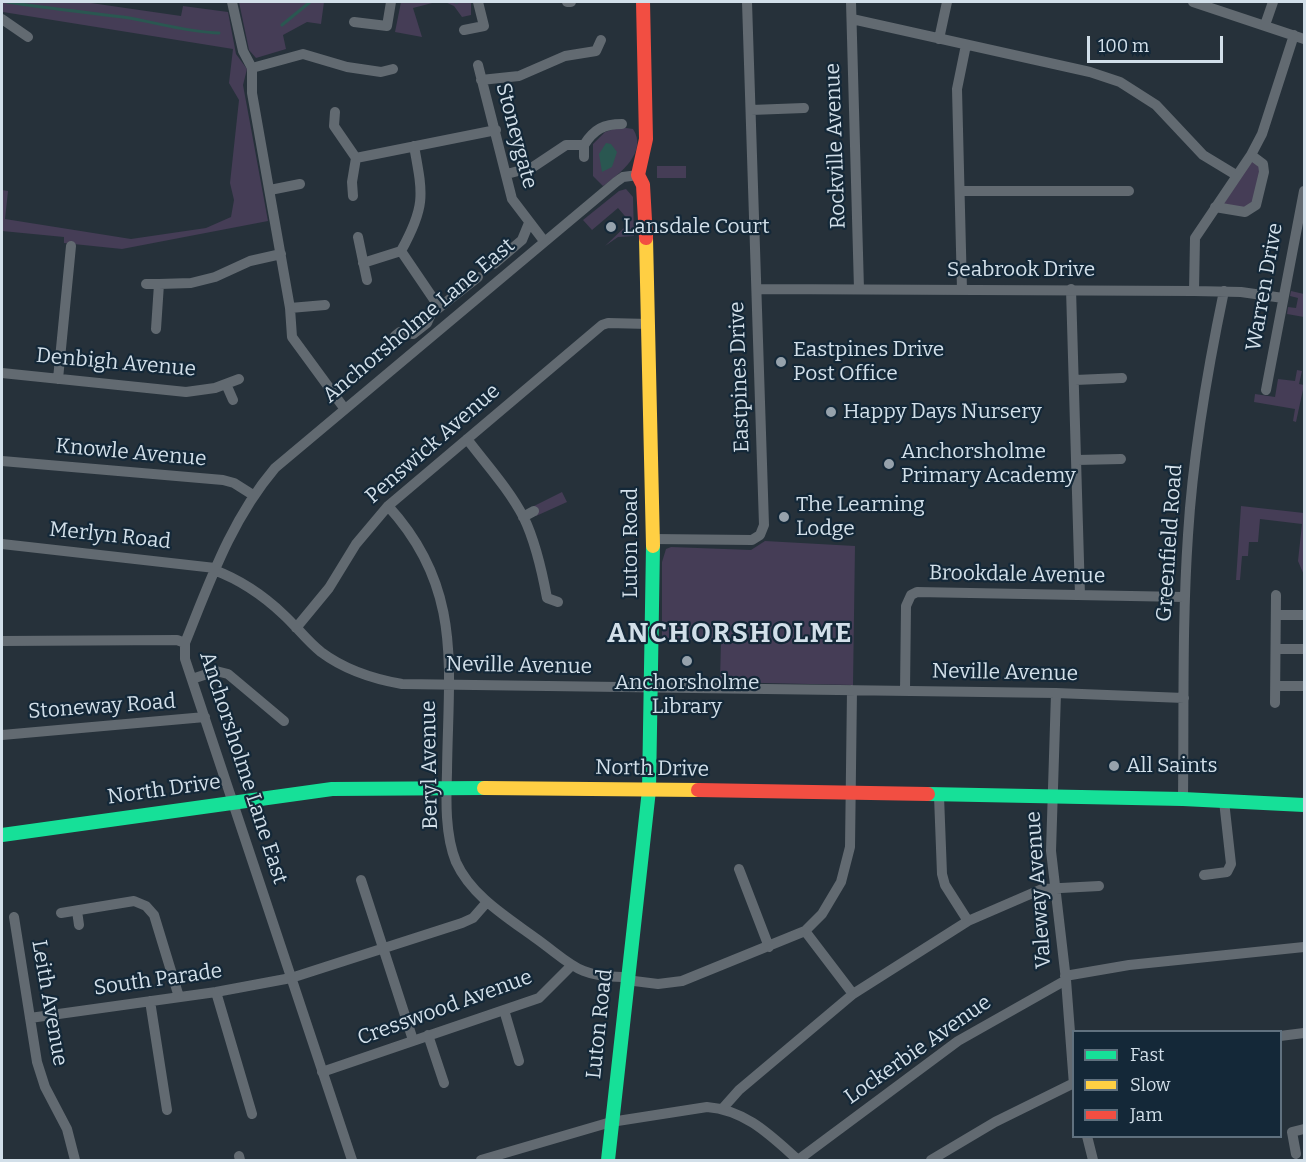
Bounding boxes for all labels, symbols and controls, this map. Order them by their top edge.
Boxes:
scale bar [1090,24,1226,62]
text: 100 m [1098,35,1149,57]
street label: Rockville Avenue [821,62,851,230]
street label: Stoneygate [490,80,542,192]
place label: Lansdale Court [623,214,769,240]
marker: Lansdale Court [604,220,618,234]
street label: Warren Drive [1241,221,1289,353]
street label: Anchorsholme Lane East [318,233,520,409]
street label: Seabrook Drive [947,257,1095,283]
street label: Eastpines Drive [725,301,755,453]
place label: Eastpines Drive Post Office [793,337,944,387]
street label: Denbigh Avenue [35,343,197,383]
marker: Eastpines Drive Post Office [774,355,788,369]
street label: Penswick Avenue [361,379,505,509]
place label: Happy Days Nursery [843,399,1042,425]
marker: Happy Days Nursery [824,405,838,419]
street label: Knowle Avenue [54,434,208,472]
place label: Anchorsholme Primary Academy [901,439,1076,489]
marker: Anchorsholme Primary Academy [882,457,896,471]
street label: Greenfield Road [1152,463,1188,623]
street label: Luton Road [618,488,644,598]
place label: The Learning Lodge [796,492,925,542]
marker: The Learning Lodge [777,510,791,524]
street label: Merlyn Road [48,517,172,555]
street label: Brookdale Avenue [929,561,1105,589]
district label: ANCHORSHOLME [607,618,853,650]
street label: Anchorsholme Lane East [193,649,293,887]
street label: Neville Avenue [446,652,592,680]
marker: Anchorsholme Library [680,654,694,668]
street label: Neville Avenue [932,659,1078,687]
place label: Anchorsholme Library [614,670,760,720]
street label: Stoneway Road [27,689,177,725]
street label: Beryl Avenue [416,700,444,830]
place label: All Saints [1126,753,1217,779]
street label: North Drive [595,755,709,783]
marker: All Saints [1107,759,1121,773]
street label: North Drive [106,770,222,810]
street label: Valeway Avenue [1021,810,1057,970]
street label: Leith Avenue [26,938,72,1068]
street label: South Parade [92,959,224,1001]
street label: Cresswood Avenue [354,965,536,1051]
street label: Luton Road [582,968,618,1080]
street label: Lockerbie Avenue [840,990,996,1110]
legend [1072,1030,1282,1138]
text: Fast [1130,1044,1165,1066]
text: Slow [1130,1074,1170,1096]
text: Jam [1130,1104,1163,1126]

